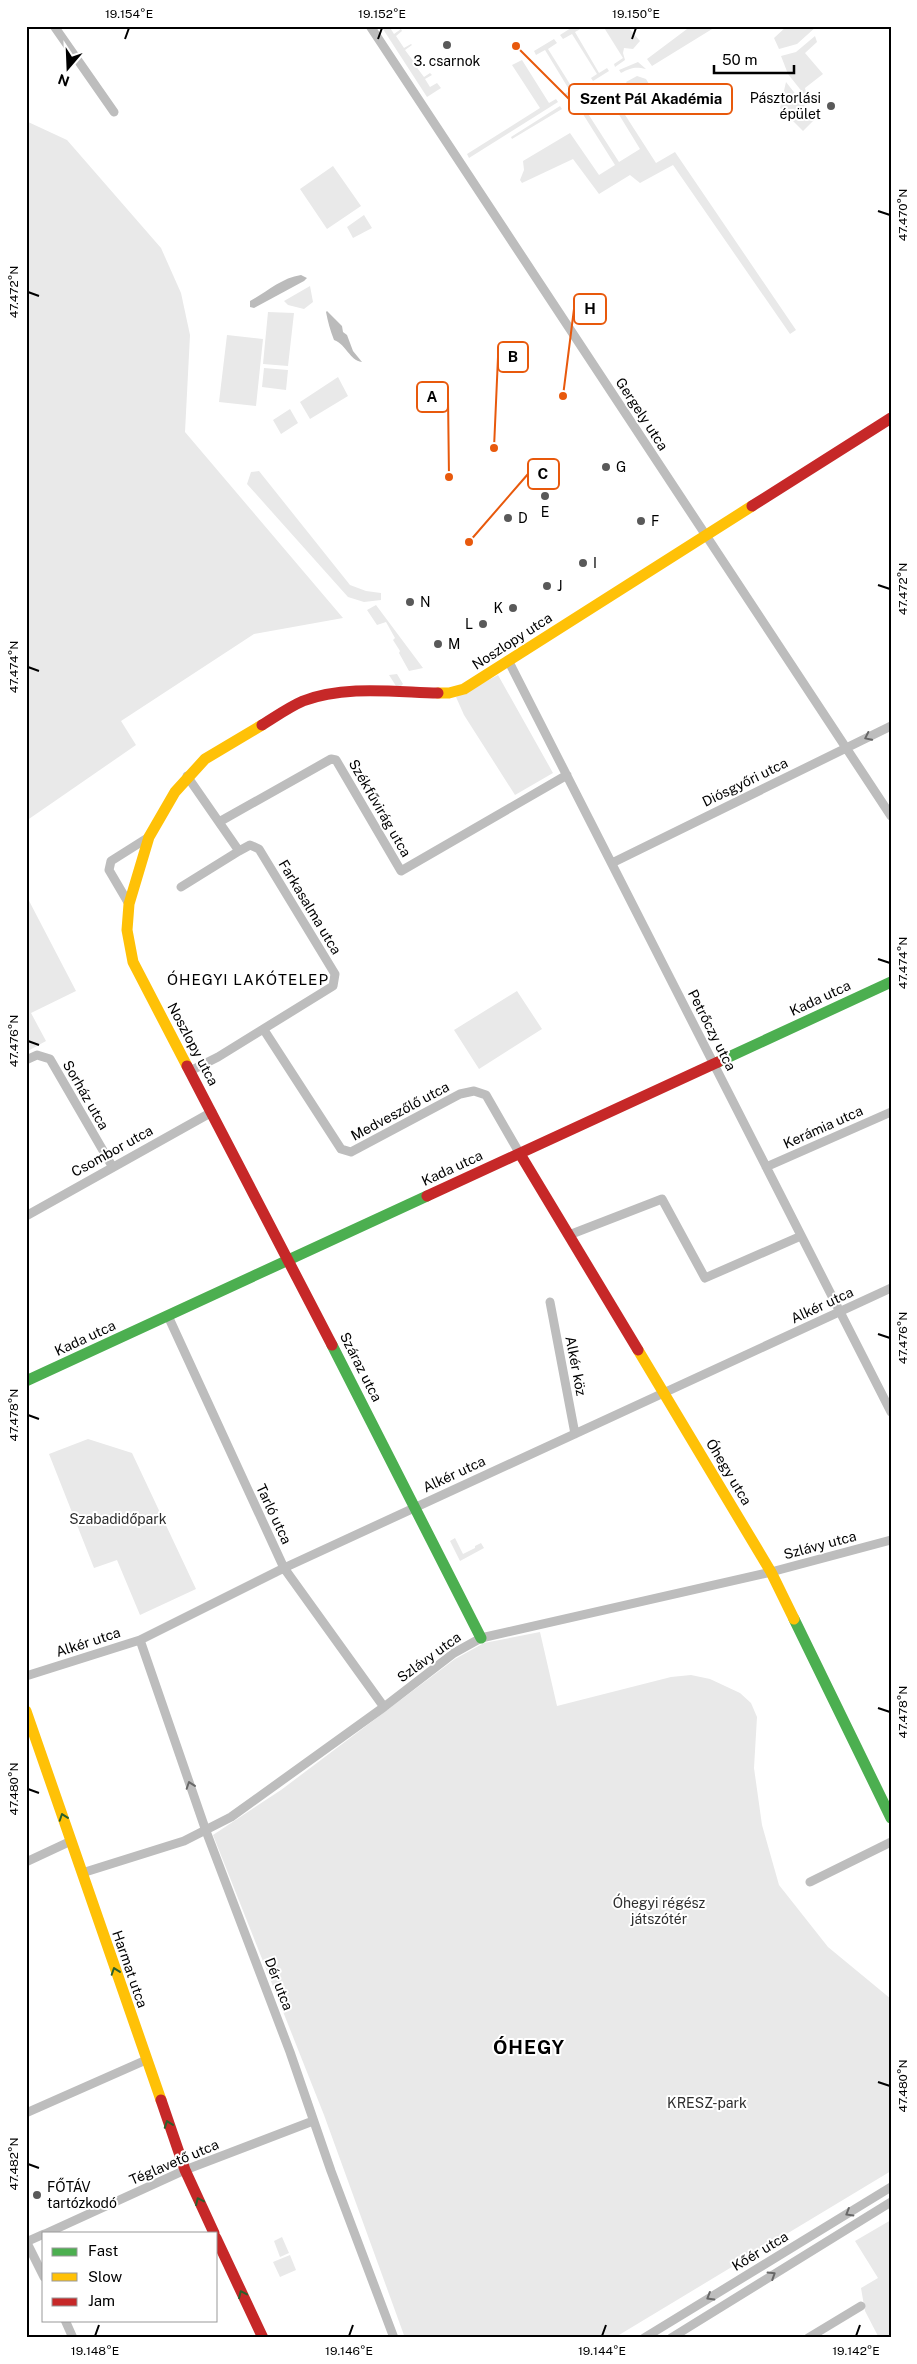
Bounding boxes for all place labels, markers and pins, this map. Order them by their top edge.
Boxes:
marker: 3. csarnok [441,39,453,51]
place label: 3. csarnok [414,53,481,69]
callout: Szent Pál Akadémia [569,84,732,114]
place label: Pásztorlási épület [750,90,821,122]
marker: Pásztorlási épület [825,100,837,112]
callout: H [574,294,606,324]
callout: B [498,342,528,372]
callout: A [417,382,448,412]
callout: C [528,459,559,489]
place label: G [616,459,626,475]
marker: G [600,461,612,473]
marker: E [539,490,551,502]
place label: E [541,504,549,520]
place label: D [518,510,528,526]
marker: D [502,512,514,524]
place label: F [651,513,659,529]
marker: F [635,515,647,527]
place label: I [593,555,597,571]
marker: I [577,557,589,569]
place label: J [557,578,562,594]
marker: J [541,580,553,592]
place label: N [420,594,431,610]
marker: N [404,596,416,608]
place label: K [493,600,503,616]
marker: K [507,602,519,614]
place label: L [465,616,473,632]
marker: L [477,618,489,630]
place label: M [448,636,460,652]
marker: M [432,638,444,650]
place label: FŐTÁV tartózkodó [47,2177,117,2211]
marker: FŐTÁV tartózkodó [31,2189,43,2201]

